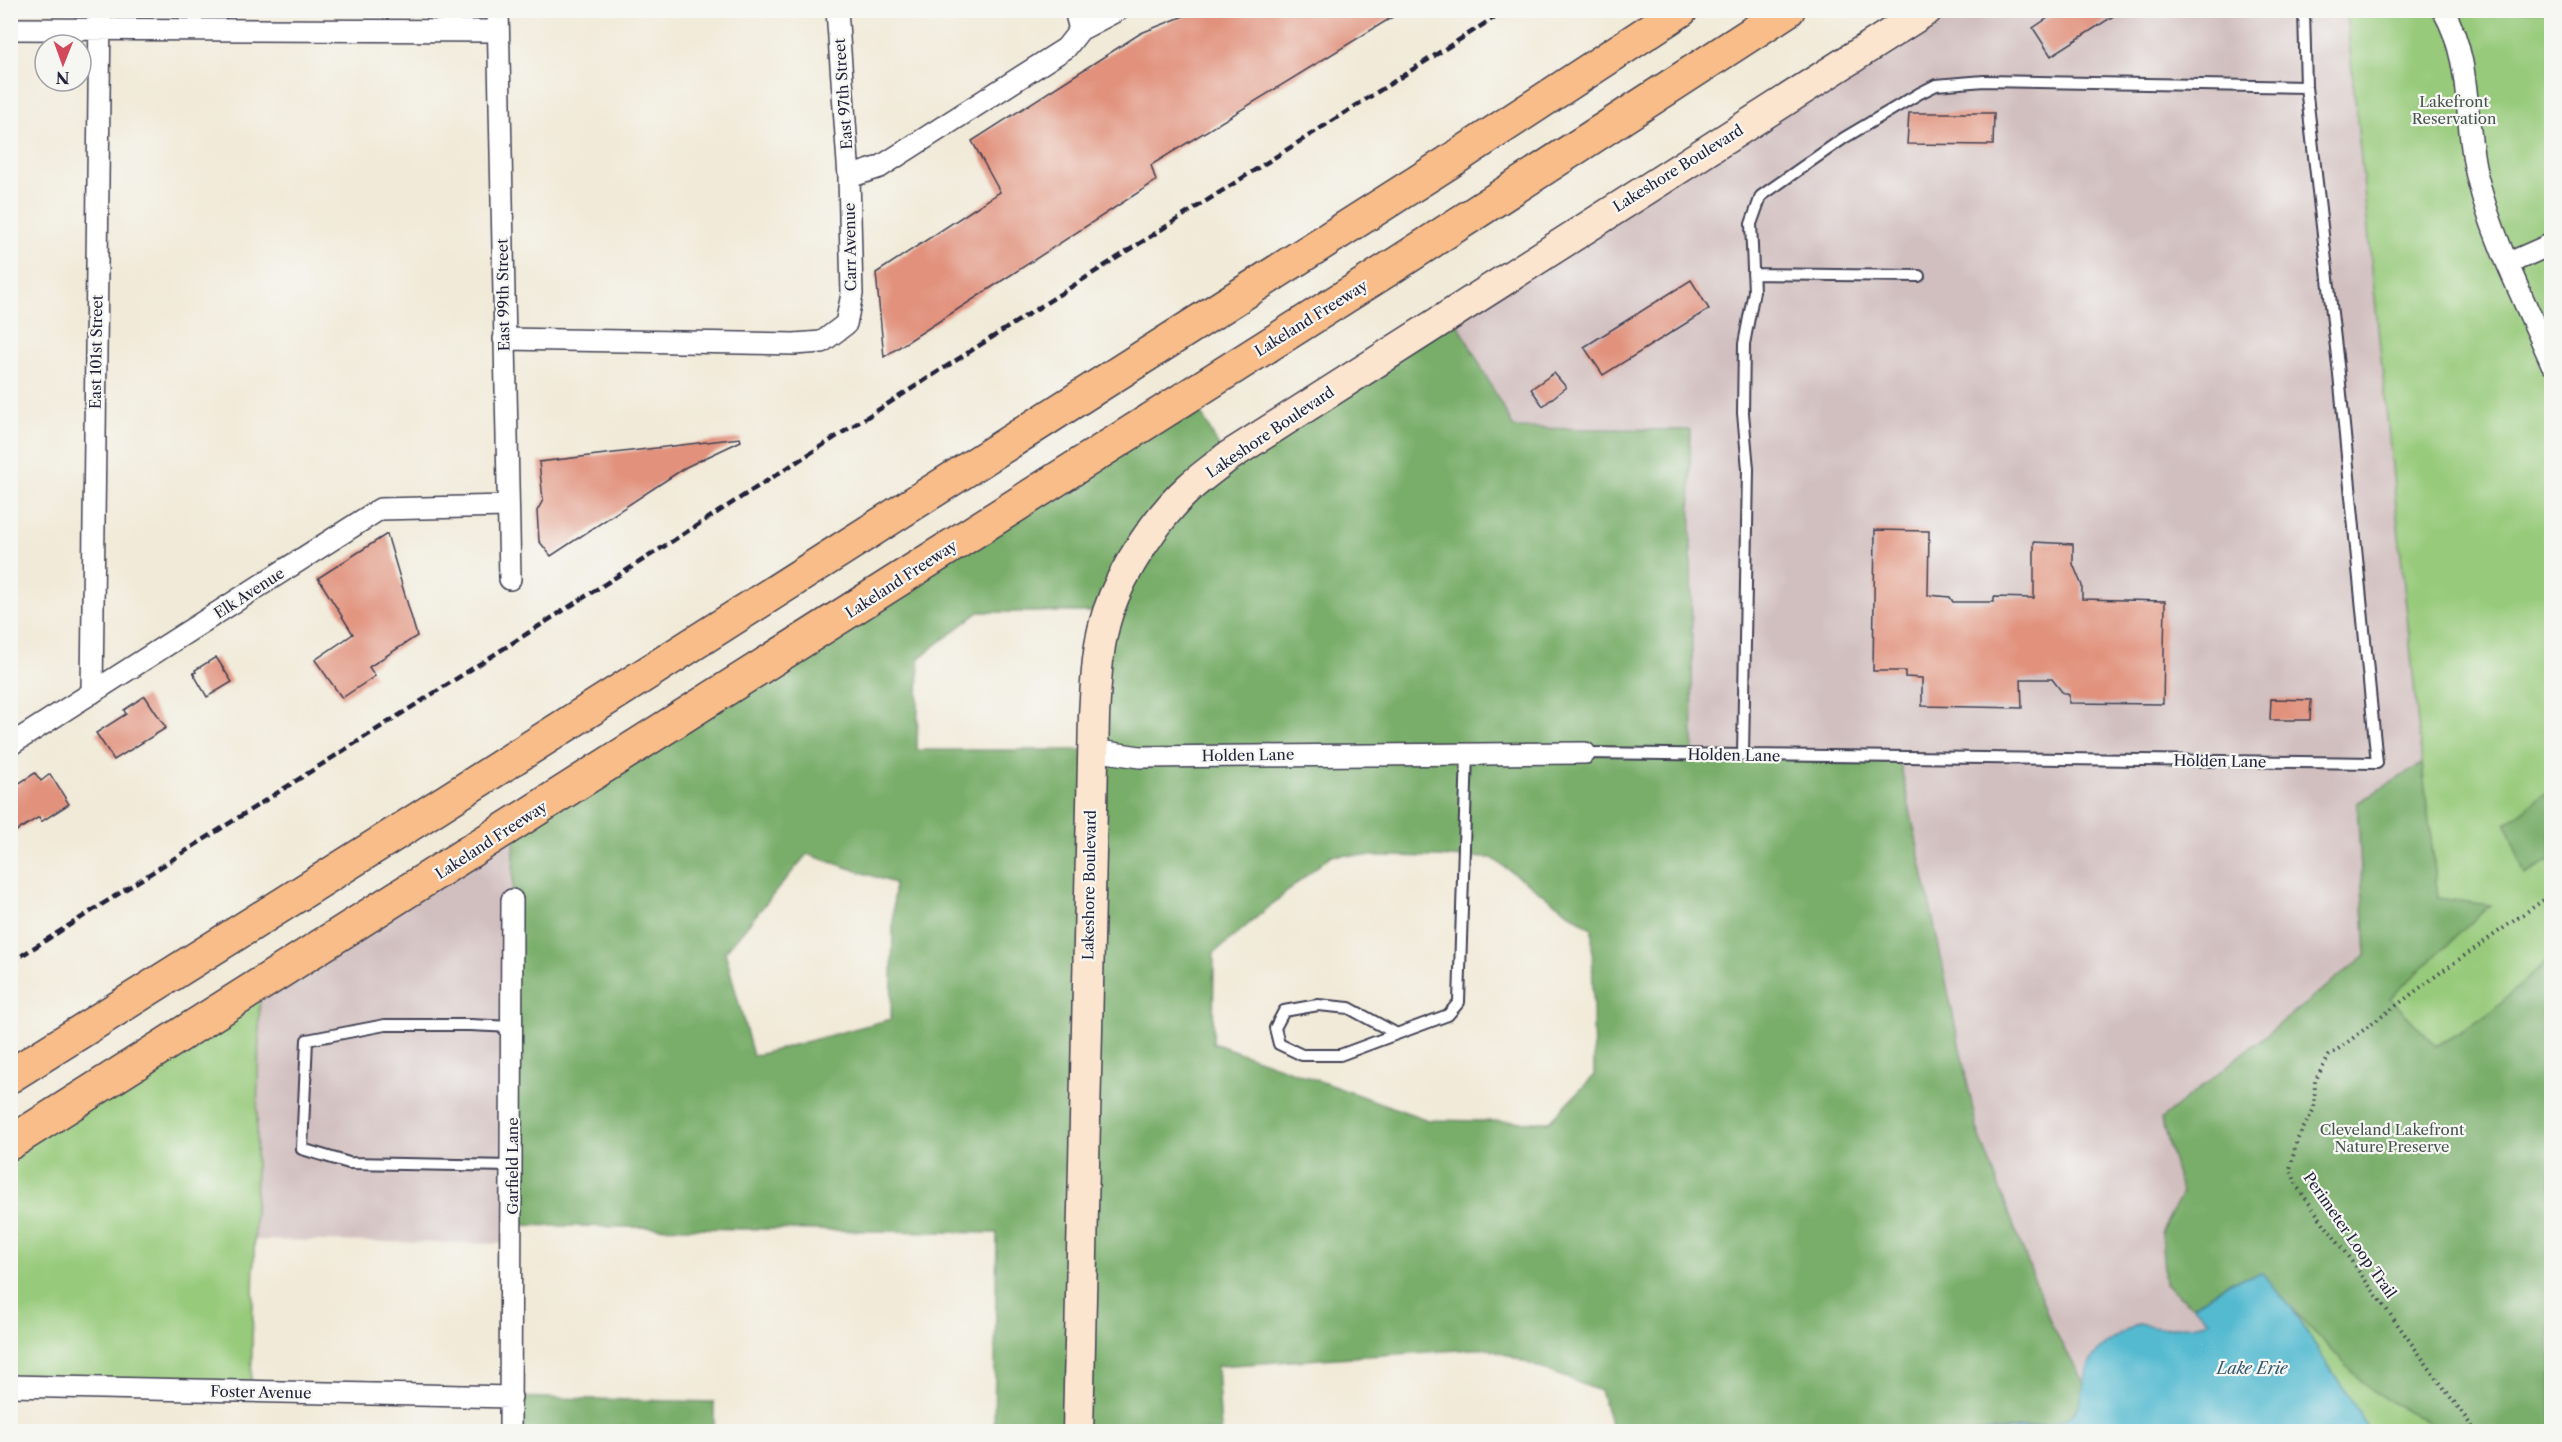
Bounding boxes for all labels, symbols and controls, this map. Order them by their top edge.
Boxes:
north arrow [33,33,93,93]
street label: East 97th Street [830,37,856,150]
text: N [56,68,70,88]
park label: Lakefront Reservation [2412,92,2497,128]
street label: Lakeshore Boulevard [1609,120,1747,216]
street label: Carr Avenue [840,203,860,291]
street label: East 99th Street [493,238,513,352]
street label: Lakeland Freeway [1251,275,1371,360]
street label: East 101st Street [86,294,107,409]
street label: Lakeshore Boulevard [1202,382,1338,482]
street label: Lakeland Freeway [842,535,961,622]
street label: Elk Avenue [210,563,288,623]
street label: Holden Lane [1202,745,1294,765]
street label: Holden Lane [1688,745,1780,765]
street label: Holden Lane [2174,751,2266,771]
street label: Lakeland Freeway [432,796,551,883]
street label: Lakeshore Boulevard [1078,810,1100,960]
street label: Garfield Lane [503,1117,522,1215]
park label: Cleveland Lakefront Nature Preserve [2320,1120,2465,1156]
street label: Perimeter Loop Trail [2299,1168,2401,1302]
water label: Lake Erie [2215,1358,2289,1378]
street label: Foster Avenue [210,1382,312,1402]

